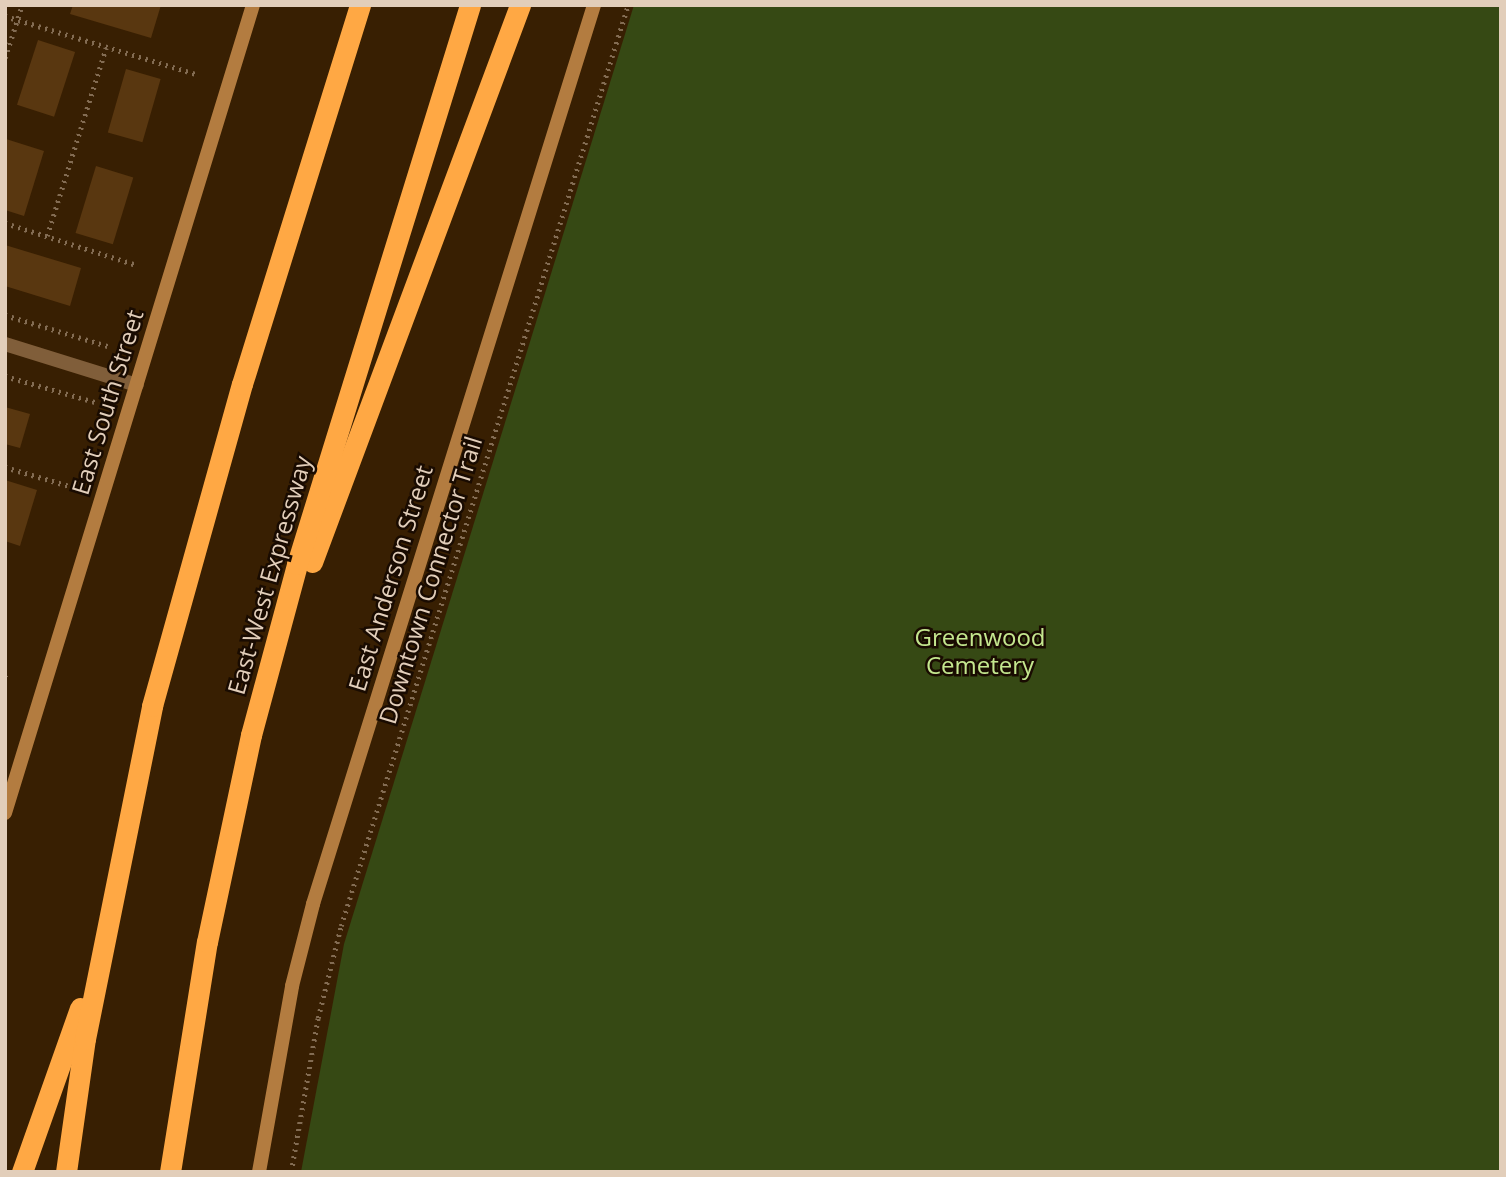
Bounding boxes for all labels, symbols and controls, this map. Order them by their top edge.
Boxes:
street label: East South Street [65,306,149,498]
street label: Downtown Connector Trail [372,433,488,727]
street label: East-West Expressway [221,452,317,698]
street label: East Anderson Street [342,462,438,694]
park label: Greenwood Cemetery [914,623,1046,679]

